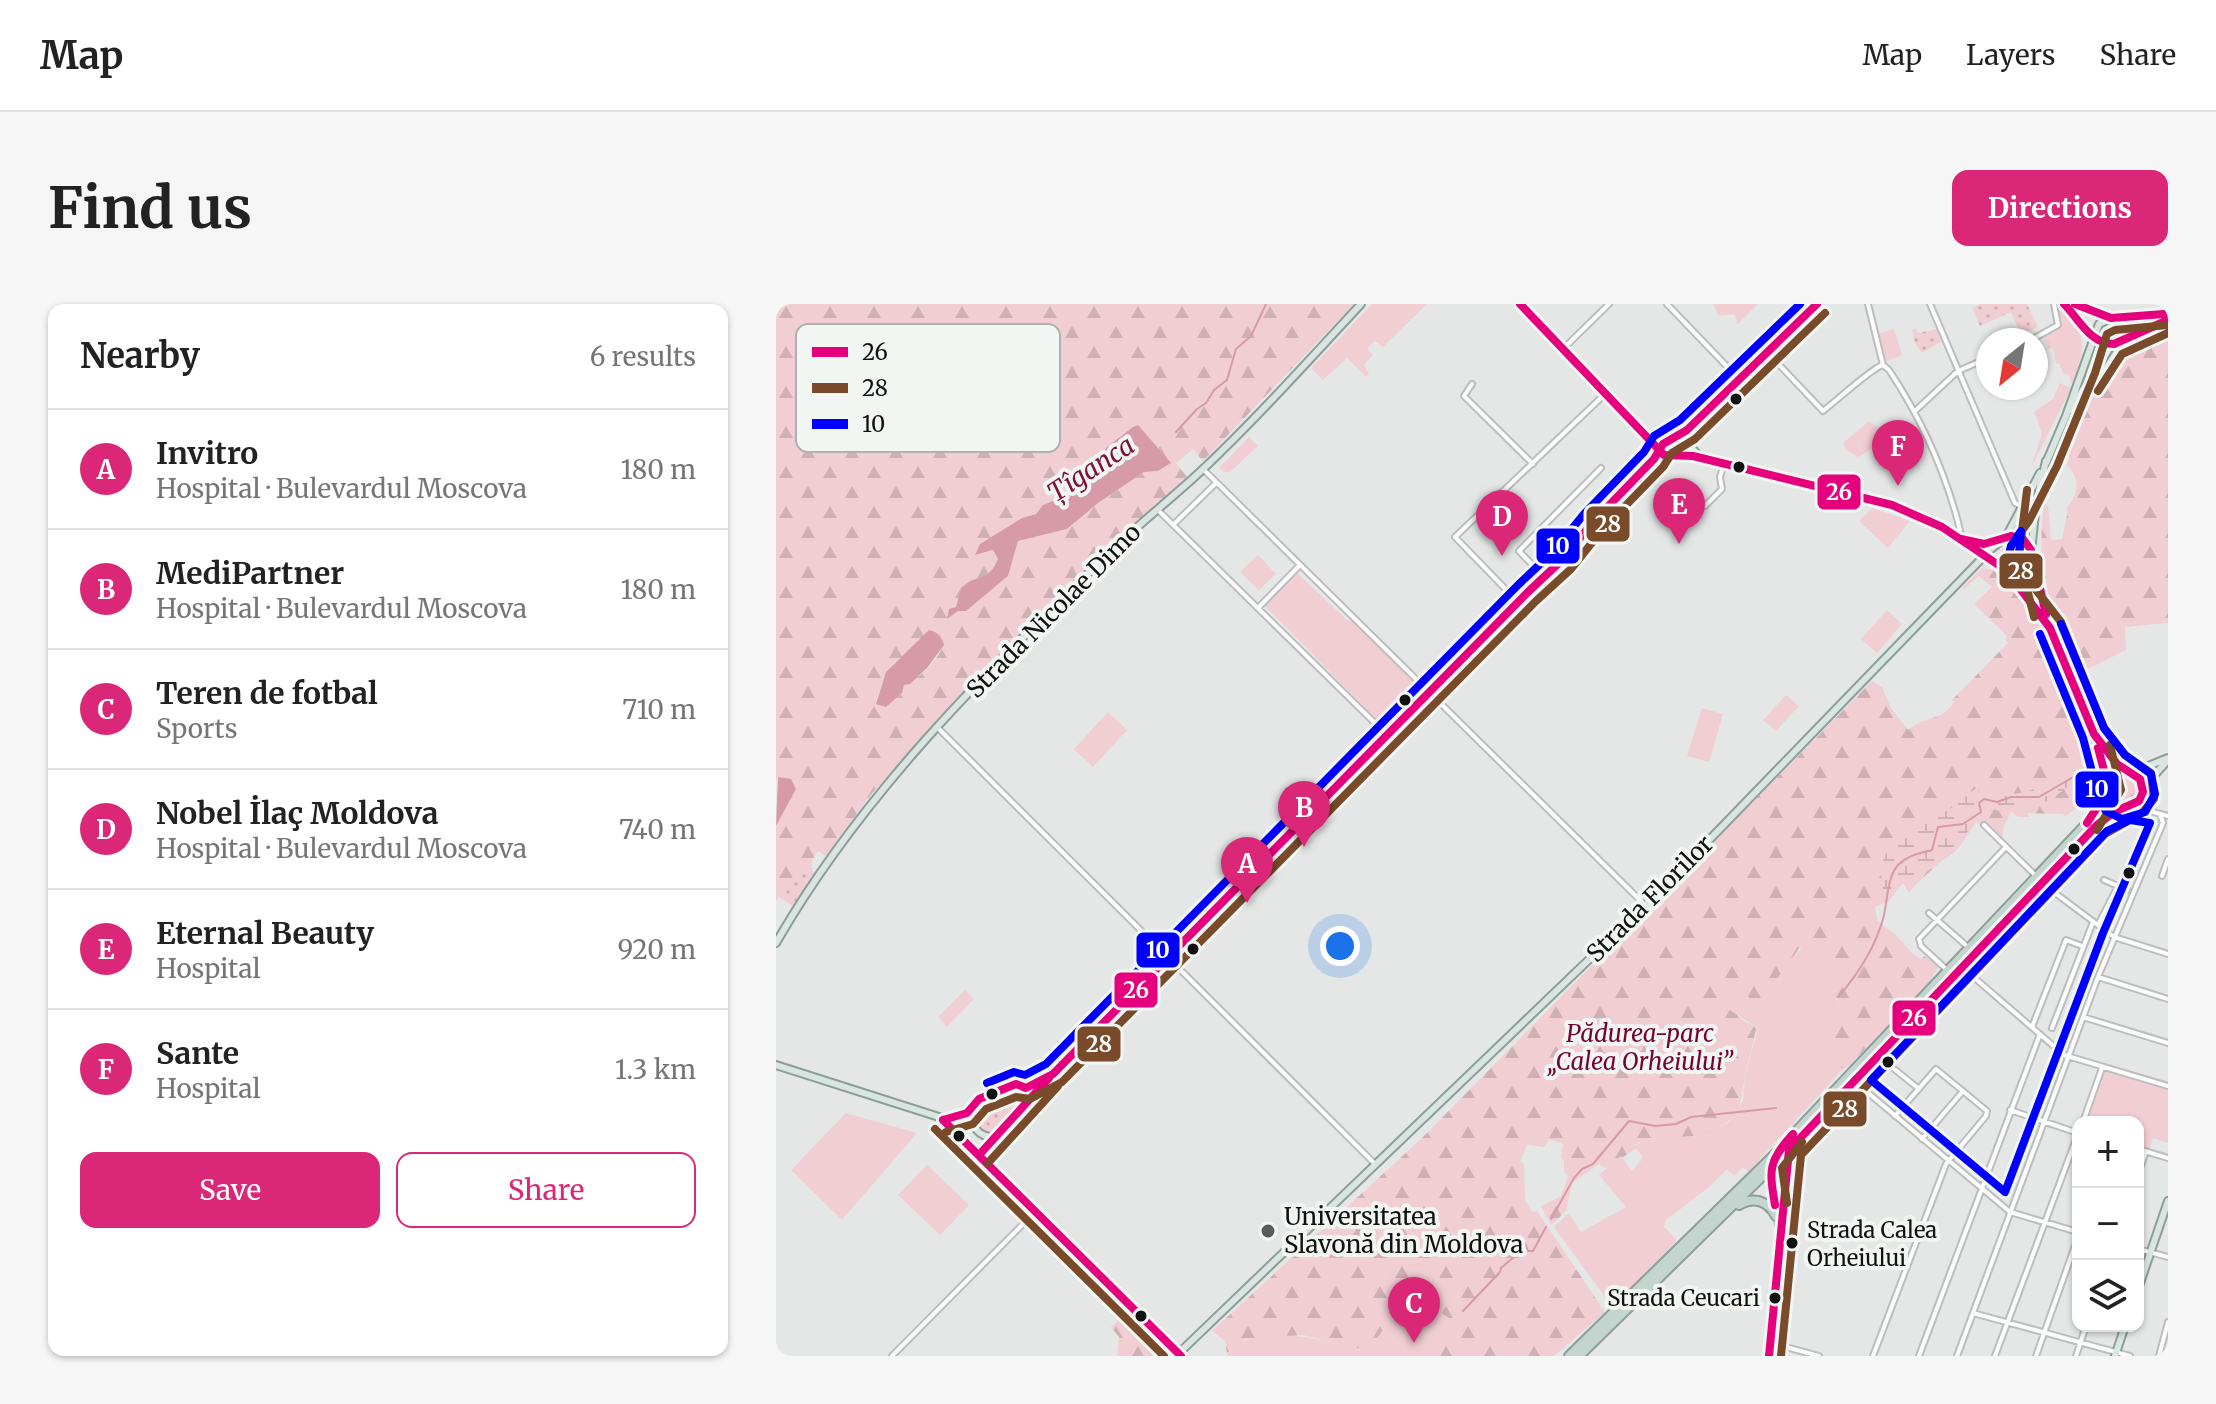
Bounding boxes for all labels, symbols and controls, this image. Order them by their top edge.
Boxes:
text: Map [40,32,124,79]
text: Map [1862,37,1922,73]
text: Layers [1966,37,2055,73]
text: Share [2099,37,2176,73]
button: Directions [1952,170,2168,246]
text: Find us [48,173,252,243]
legend [796,324,1060,452]
north arrow [1976,328,2048,400]
text: Nearby [80,335,200,377]
text: 26 [862,338,888,366]
text: 6 results [590,340,696,373]
text: 28 [862,374,888,402]
unlabelled marker [1728,391,1744,407]
text: 10 [862,410,885,438]
pin: F [1872,420,1924,486]
water label: Țîganca [1041,428,1141,510]
text: Invitro [156,434,258,472]
text: A [97,453,115,486]
text: 180 m [621,453,696,486]
unlabelled marker [1731,459,1747,475]
text: Hospital · Bulevardul Moscova [156,472,527,505]
line badge: 26 [1816,473,1862,511]
pin: E [1653,478,1705,544]
text: 26 [1826,478,1852,506]
pin: D [1476,490,1528,556]
line badge: 28 [1585,505,1631,543]
text: 28 [1595,510,1621,538]
street label: Strada Nicolae Dimo [960,517,1147,704]
line badge: 10 [1535,527,1581,565]
text: 10 [1546,532,1570,560]
line badge: 28 [1998,552,2044,590]
text: MediPartner [156,554,344,592]
text: 28 [2008,557,2034,585]
text: B [97,573,115,606]
text: 180 m [621,573,696,606]
text: Hospital · Bulevardul Moscova [156,592,527,625]
text: Teren de fotbal [156,674,378,712]
unlabelled marker [1397,692,1413,708]
text: C [97,693,115,726]
text: 710 m [622,693,696,726]
text: Sports [156,712,238,745]
line badge: 10 [2074,770,2120,809]
text: 10 [2085,775,2109,803]
pin: B [1278,781,1330,847]
text: Nobel İlaç Moldova [156,794,438,832]
text: D [96,813,116,846]
text: 740 m [619,813,696,846]
street label: Strada Florilor [1580,829,1720,969]
text: Hospital · Bulevardul Moscova [156,832,527,865]
pin: A [1221,837,1273,903]
unlabelled marker [2066,841,2082,857]
unlabelled marker [2121,865,2137,881]
text: Eternal Beauty [156,914,374,952]
your location [1320,926,1360,966]
line badge: 10 [1135,931,1181,969]
text: E [98,933,114,966]
text: 920 m [617,933,696,966]
text: 10 [1146,936,1170,964]
unlabelled marker [1185,941,1201,957]
text: Hospital [156,952,261,985]
line badge: 26 [1113,971,1159,1009]
text: 26 [1123,976,1149,1004]
line badge: 26 [1891,999,1937,1037]
text: 26 [1901,1004,1927,1032]
park label: Pădurea-parc „Calea Orheiului” [1547,1018,1734,1077]
line badge: 28 [1076,1025,1122,1063]
text: 28 [1086,1030,1112,1058]
text: Sante [156,1034,239,1072]
text: F [98,1053,114,1086]
text: 1.3 km [615,1053,696,1086]
unlabelled marker [1880,1054,1896,1070]
text: Hospital [156,1072,261,1105]
unlabelled marker [984,1086,1000,1102]
line badge: 28 [1822,1090,1868,1128]
text: 28 [1832,1095,1858,1123]
map controls [2072,1116,2144,1332]
button: + [2072,1116,2144,1188]
unlabelled marker [951,1128,967,1144]
button: Save [80,1152,380,1228]
button: Share [396,1152,696,1228]
button: − [2072,1188,2144,1260]
place label: Universitatea Slavonă din Moldova [1284,1201,1524,1260]
place label: Strada Calea Orheiului [1807,1216,1937,1272]
marker: Universitatea Slavonă din Moldova [1259,1222,1277,1240]
marker: Strada Calea Orheiului [1784,1235,1800,1251]
button: layers [2072,1260,2144,1332]
pin: C [1388,1277,1440,1343]
place label: Strada Ceucari [1607,1284,1760,1312]
marker: Strada Ceucari [1767,1290,1783,1306]
unlabelled marker [1133,1308,1149,1324]

